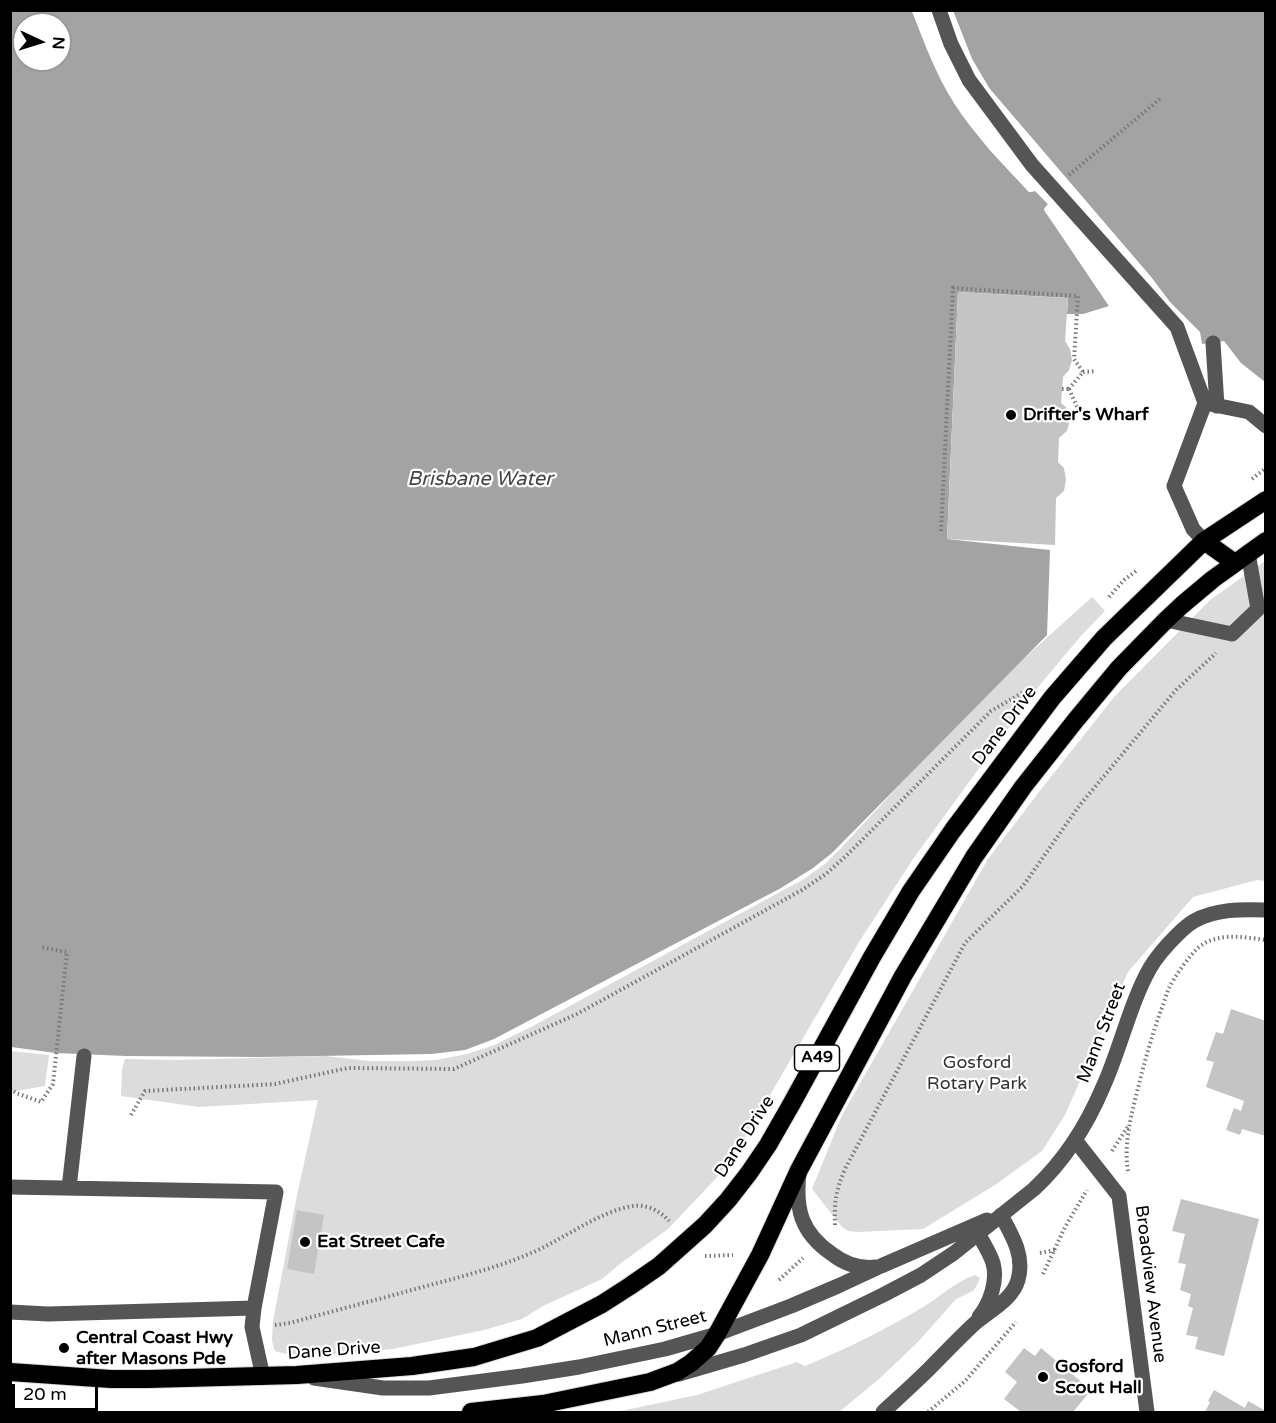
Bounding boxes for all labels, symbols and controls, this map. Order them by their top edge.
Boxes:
north arrow [12,12,72,72]
text: N [48,36,68,50]
place label: Drifter's Wharf [1023,404,1149,426]
marker: Drifter's Wharf [1004,408,1018,422]
water label: Brisbane Water [407,468,553,492]
street label: Dane Drive [968,682,1042,770]
street label: Mann Street [1073,980,1131,1086]
road number: A49 [794,1045,840,1071]
park label: Gosford Rotary Park [927,1052,1027,1094]
street label: Dane Drive [710,1092,780,1182]
street label: Broadview Avenue [1130,1204,1170,1364]
place label: Eat Street Cafe [317,1231,445,1253]
marker: Eat Street Cafe [298,1235,312,1249]
street label: Mann Street [601,1306,709,1352]
place label: Central Coast Hwy after Masons Pde [76,1327,233,1370]
street label: Dane Drive [287,1337,381,1365]
marker: Central Coast Hwy after Masons Pde [57,1341,71,1355]
place label: Gosford Scout Hall [1055,1356,1142,1398]
marker: Gosford Scout Hall [1036,1370,1050,1384]
scale bar [15,1372,100,1410]
text: 20 m [23,1383,67,1405]

